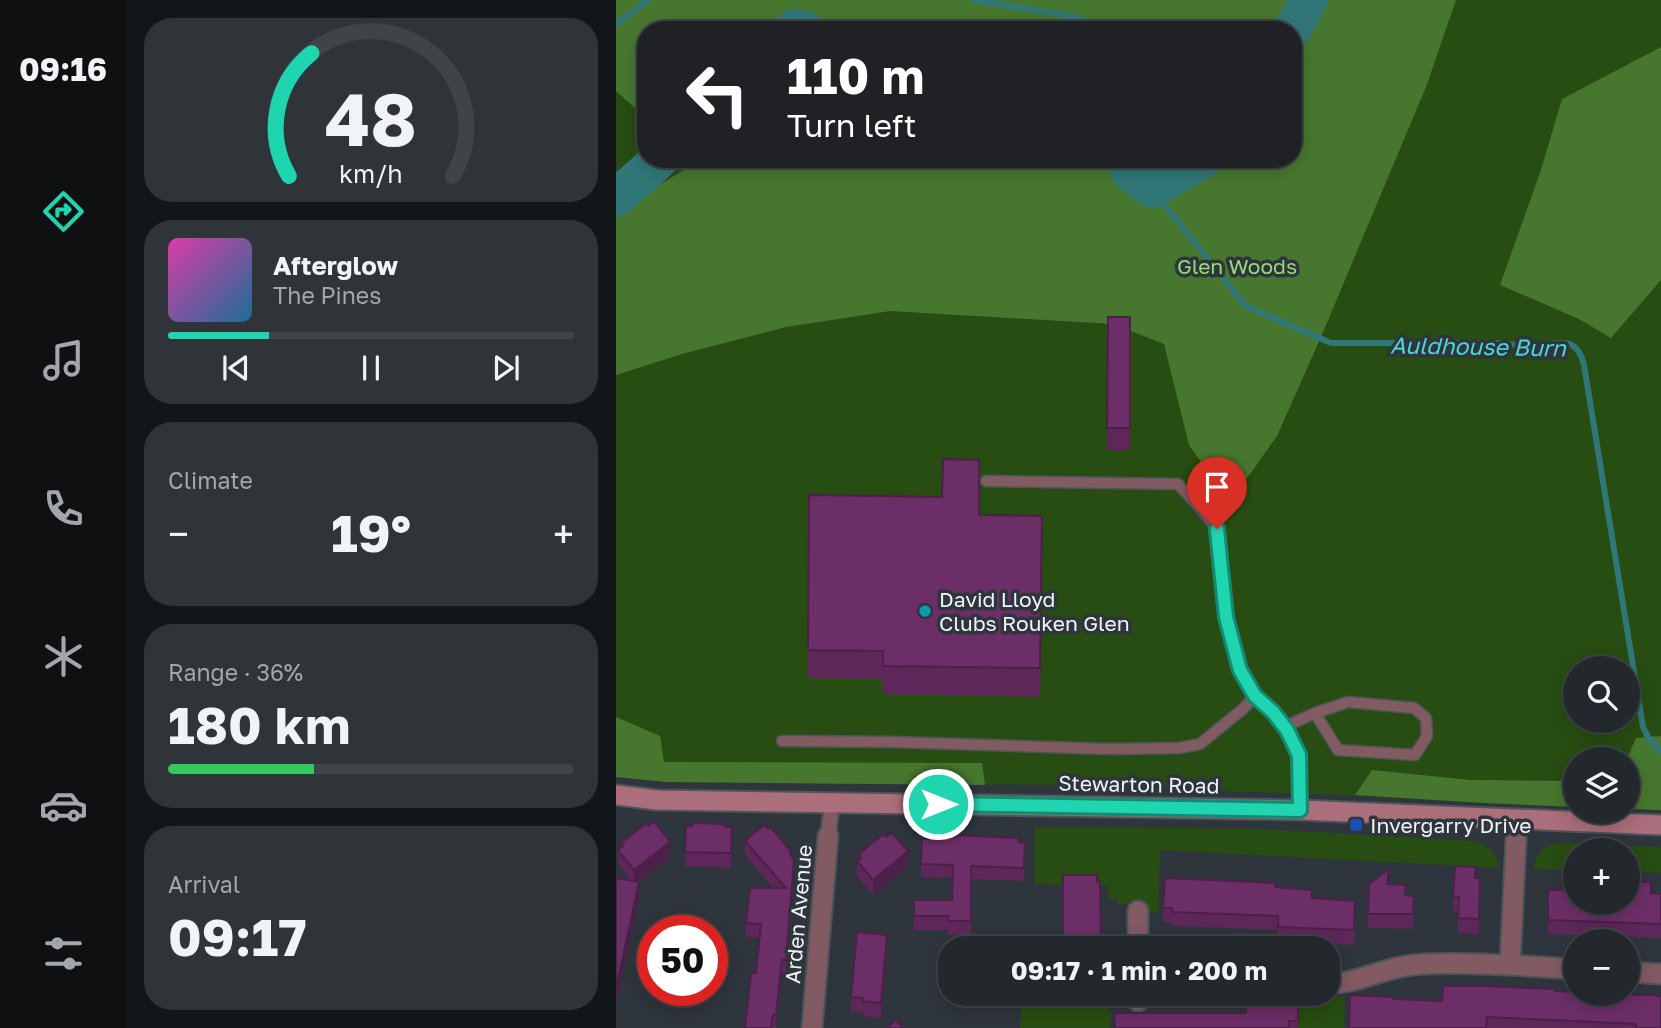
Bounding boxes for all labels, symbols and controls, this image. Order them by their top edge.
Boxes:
text: 110 m [787,46,924,105]
icon: left [672,49,763,140]
text: 09:16 [19,50,107,88]
text: 48 [325,75,417,162]
text: Turn left [787,106,916,144]
text: km/h [339,158,403,189]
icon: directions [39,187,88,236]
text: Afterglow [273,250,398,281]
park label: Glen Woods [1177,253,1297,279]
text: The Pines [273,281,381,309]
water label: Auldhouse Burn [1390,330,1567,362]
icon: music [39,336,88,385]
icon: previous [217,349,255,387]
icon: pause [352,349,390,387]
icon: next [487,349,525,387]
pin [1187,457,1247,529]
text: Climate [168,466,253,494]
icon: arrive [1198,468,1236,506]
icon: phone [39,484,88,533]
text: 19° [331,501,411,563]
text: − [168,511,189,556]
text: + [553,511,574,556]
place label: David Lloyd Clubs Rouken Glen [939,586,1130,636]
marker: David Lloyd Clubs Rouken Glen [917,603,933,619]
icon: climate [39,632,88,681]
map controls [1563,656,1640,1006]
button: search [1563,656,1640,733]
text: Range · 36% [168,658,303,686]
text: 180 km [168,693,351,755]
button: layers [1563,747,1640,824]
position arrow [901,767,975,841]
street label: Stewarton Road [1058,770,1220,798]
icon: car [39,781,88,830]
place label: Invergarry Drive [1370,812,1531,838]
marker: Invergarry Drive [1348,817,1364,833]
button: + [1563,838,1640,915]
street label: Arden Avenue [779,843,817,985]
text: Arrival [168,870,240,898]
text: 09:17 [168,905,307,967]
speed limit sign: 50 [637,915,728,1006]
icon: filters [39,929,88,978]
button: − [1563,929,1640,1006]
text: 09:17 · 1 min · 200 m [1011,955,1267,986]

